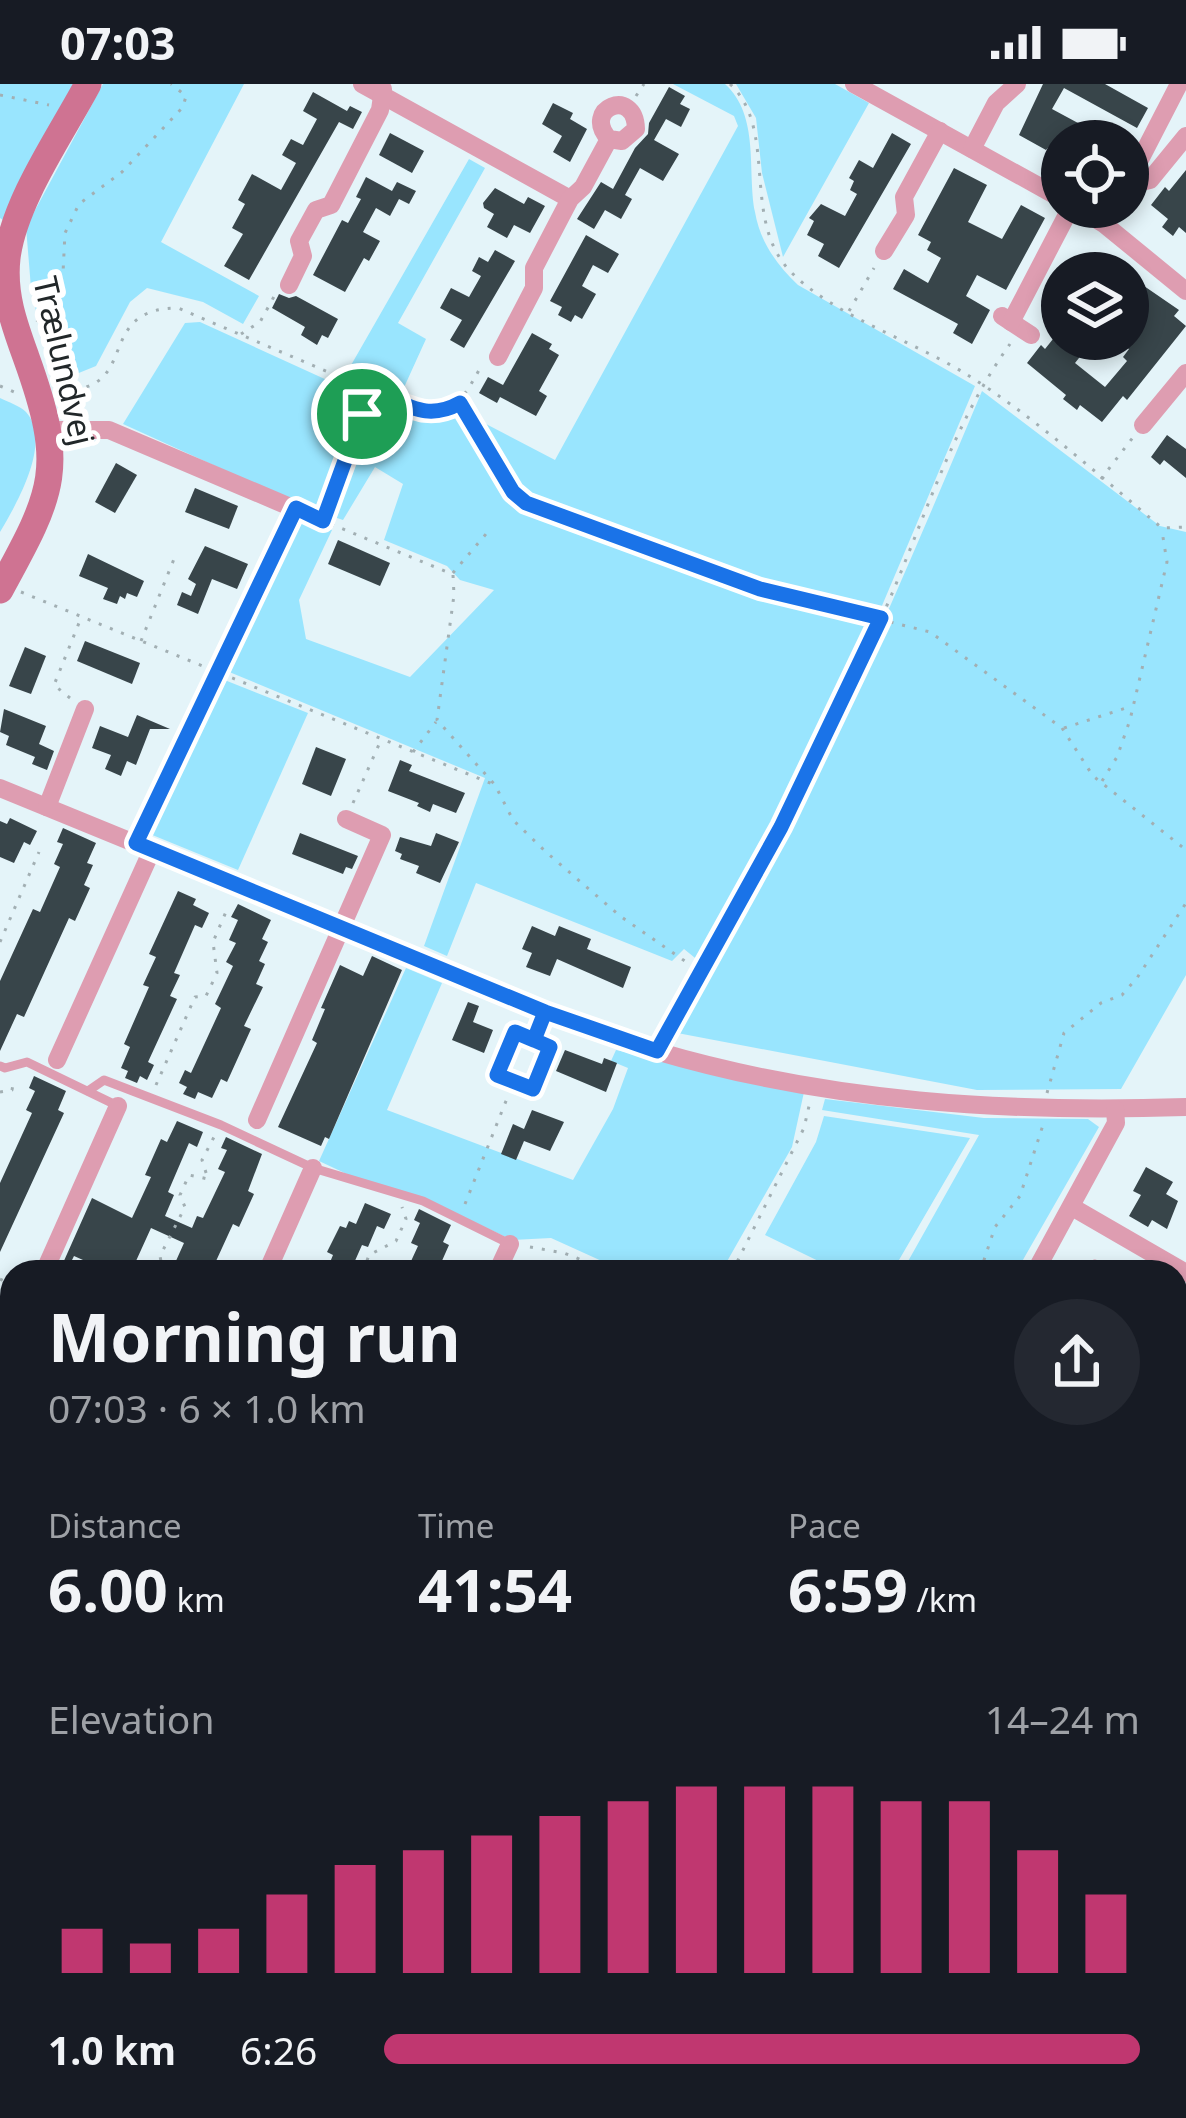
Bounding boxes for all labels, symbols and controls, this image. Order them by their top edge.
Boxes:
text: 07:03 [60,12,176,73]
map controls [1041,120,1149,360]
button: locate [1041,120,1149,228]
button: layers [1041,252,1149,360]
street label: Trælundvej [23,272,106,450]
pin [311,363,413,465]
icon: arrive [329,381,395,447]
text: Morning run [48,1291,461,1381]
button: share [1014,1299,1140,1425]
text: 07:03 · 6 × 1.0 km [48,1381,366,1434]
text: Distance [48,1503,182,1548]
text: Time [418,1503,494,1548]
text: Pace [788,1503,861,1548]
text: 6.00 [48,1548,168,1630]
text: 41:54 [418,1548,572,1630]
text: 6:59 [788,1548,908,1630]
text: km [168,1577,225,1622]
text: /km [908,1577,977,1622]
text: Elevation [48,1692,215,1745]
text: 14–24 m [985,1692,1140,1745]
text: 1.0 km [48,2023,176,2076]
text: 6:26 [240,2023,317,2076]

